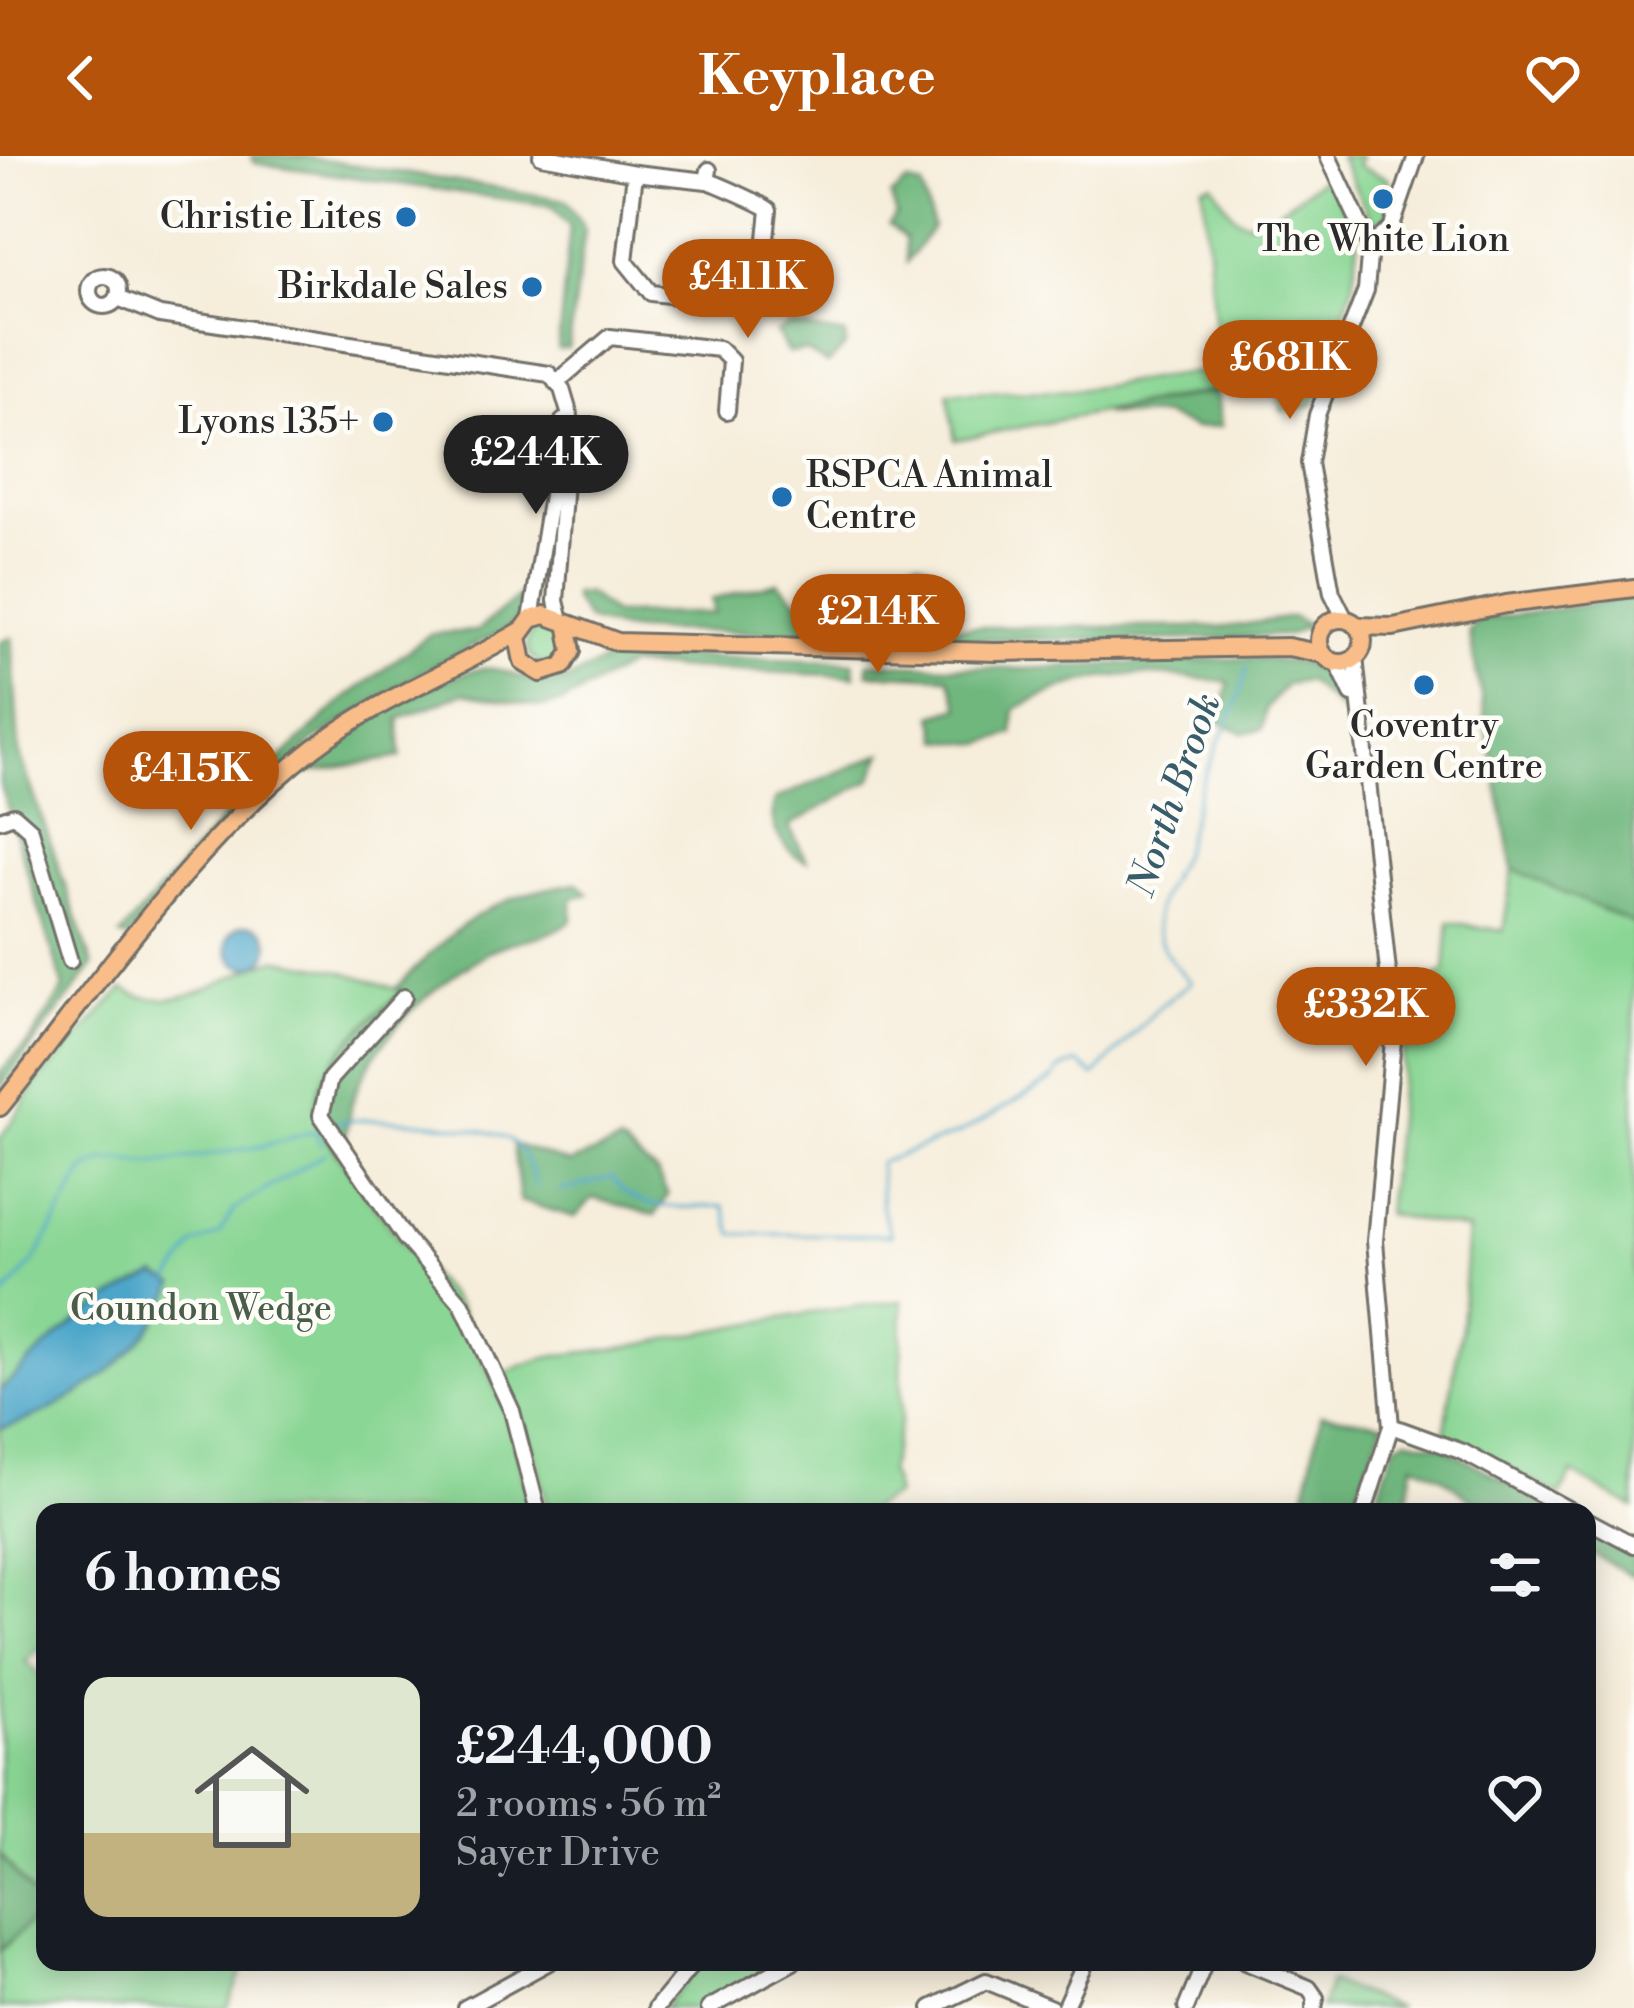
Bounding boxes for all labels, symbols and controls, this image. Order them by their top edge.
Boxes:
text: Keyplace [698,44,936,112]
icon: back [48,45,114,111]
icon: heart [1520,45,1586,111]
marker: The White Lion [1370,186,1396,212]
place label: Christie Lites [160,195,382,240]
marker: Christie Lites [393,204,419,230]
place label: The White Lion [1257,218,1509,263]
pin: £411K [664,239,832,341]
text: £411K [689,253,807,302]
place label: Birkdale Sales [277,265,508,310]
marker: Birkdale Sales [519,274,545,300]
pin: £681K [1206,320,1374,422]
text: £681K [1230,334,1350,383]
place label: Lyons 135+ [178,400,359,445]
marker: Lyons 135+ [370,409,396,435]
pin: £244K [452,415,620,517]
text: £244K [470,429,602,478]
place label: RSPCA Animal Centre [806,454,1053,540]
marker: RSPCA Animal Centre [769,484,795,510]
pin: £214K [794,574,962,676]
text: £214K [817,588,939,637]
marker: Coventry Garden Centre [1411,672,1437,698]
water label: North Brook [1117,687,1233,904]
place label: Coventry Garden Centre [1305,704,1543,790]
pin: £415K [107,731,275,833]
text: £415K [130,745,252,794]
pin: £332K [1282,967,1450,1069]
text: £332K [1304,981,1428,1030]
park label: Coundon Wedge [70,1287,332,1332]
icon: filters [1482,1542,1548,1608]
text: 6 homes [84,1543,282,1607]
text: £244,000 [456,1716,713,1780]
icon: home [180,1725,324,1869]
icon: heart [1482,1764,1548,1830]
text: 2 rooms · 56 m² [456,1780,721,1829]
text: Sayer Drive [456,1829,660,1878]

